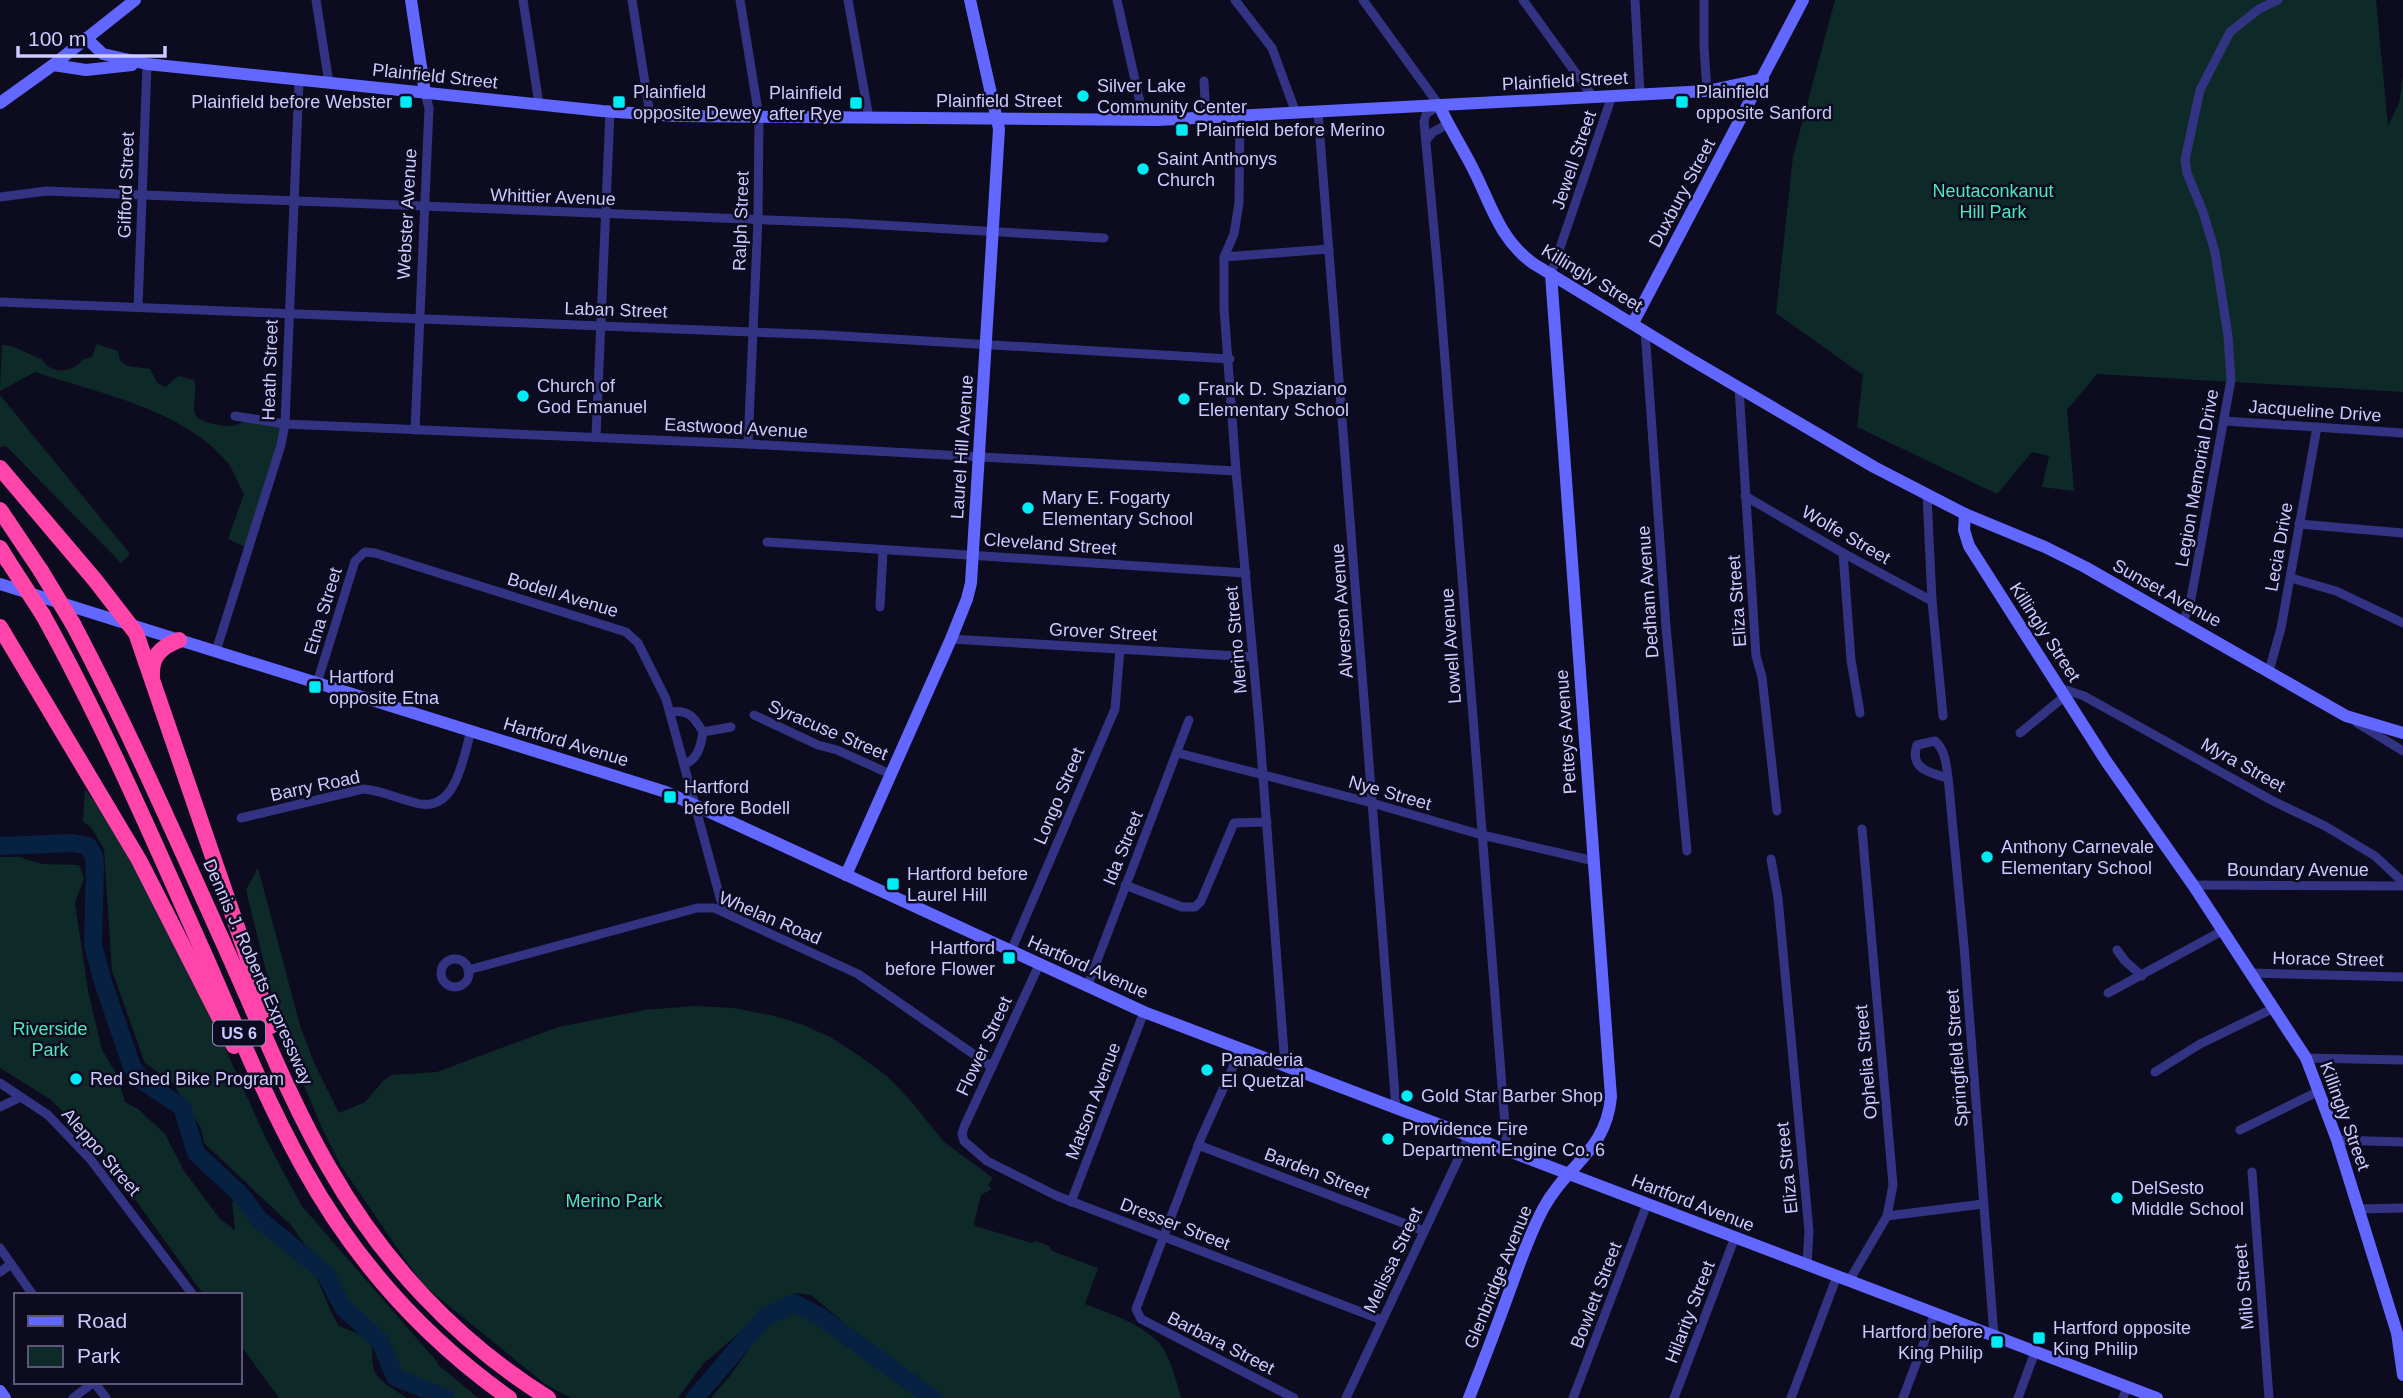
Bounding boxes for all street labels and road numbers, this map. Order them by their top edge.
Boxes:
street label: Plainfield Street [371,59,499,93]
street label: Plainfield Street [1502,68,1628,94]
street label: Plainfield Street [936,91,1062,111]
street label: Jewell Street [1548,108,1600,212]
street label: Gifford Street [114,131,138,239]
street label: Duxbury Street [1645,135,1719,251]
street label: Webster Avenue [394,148,420,280]
street label: Ralph Street [729,171,753,271]
street label: Whittier Avenue [490,185,616,209]
street label: Killingly Street [1538,240,1646,316]
street label: Laban Street [564,298,668,322]
street label: Heath Street [258,319,282,421]
street label: Laurel Hill Avenue [947,374,977,520]
street label: Legion Memorial Drive [2172,388,2222,568]
street label: Jacqueline Drive [2248,396,2382,426]
street label: Eastwood Avenue [664,414,808,442]
street label: Lecia Drive [2261,501,2297,593]
street label: Wolfe Street [1798,502,1894,568]
street label: Dedham Avenue [1633,525,1663,659]
street label: Cleveland Street [983,529,1117,559]
street label: Alverson Avenue [1327,543,1357,679]
street label: Eliza Street [1724,554,1750,648]
street label: Sunset Avenue [2109,555,2225,631]
street label: Etna Street [300,565,346,657]
street label: Bodell Avenue [505,569,621,621]
street label: Killingly Street [2006,579,2084,685]
street label: Merino Street [1221,585,1251,695]
street label: Lowell Avenue [1437,588,1465,704]
street label: Grover Street [1049,619,1157,645]
street label: Petteys Avenue [1552,669,1580,795]
street label: Syracuse Street [765,696,891,764]
street label: Hartford Avenue [501,713,631,771]
street label: Myra Street [2197,734,2289,796]
street label: Longo Street [1030,745,1088,847]
street label: Barry Road [268,767,362,805]
street label: Nye Street [1346,772,1434,814]
street label: Ida Street [1099,808,1147,888]
street label: Dennis J. Roberts Expressway [199,856,317,1088]
street label: Boundary Avenue [2227,860,2369,880]
street label: Whelan Road [716,887,824,949]
street label: Hartford Avenue [1025,931,1151,1003]
street label: Horace Street [2272,948,2384,970]
street label: Springfield Street [1942,988,1972,1128]
street label: Flower Street [952,993,1016,1099]
street label: Ophelia Street [1851,1004,1881,1120]
road number: US 6 [213,1021,265,1046]
street label: Matson Avenue [1061,1040,1125,1162]
street label: Killingly Street [2316,1059,2374,1173]
street label: Aleppo Street [58,1104,144,1200]
street label: Eliza Street [1772,1121,1802,1215]
street label: Barden Street [1262,1144,1372,1202]
street label: Hartford Avenue [1629,1170,1757,1236]
street label: Dresser Street [1117,1194,1233,1254]
street label: Glenbridge Avenue [1460,1202,1536,1352]
street label: Melissa Street [1360,1204,1426,1316]
street label: Bowlett Street [1567,1239,1625,1351]
street label: Milo Street [2230,1243,2258,1331]
street label: Hilarity Street [1661,1258,1719,1366]
street label: Barbara Street [1164,1308,1278,1378]

